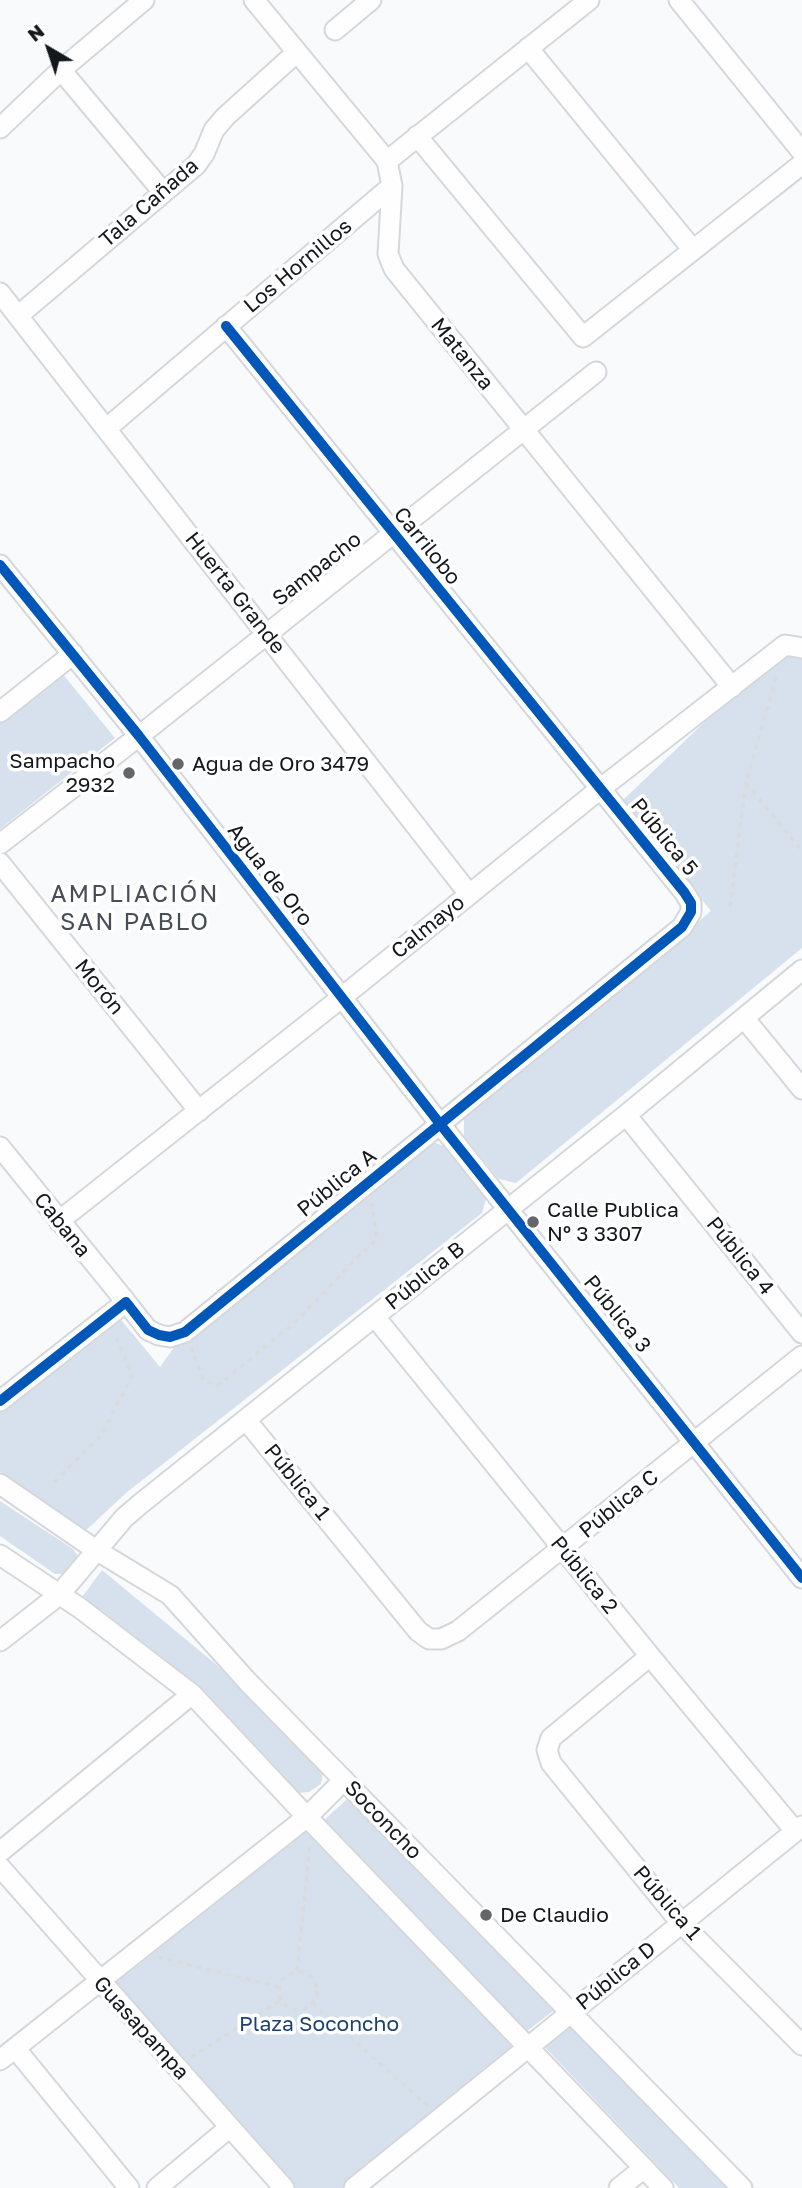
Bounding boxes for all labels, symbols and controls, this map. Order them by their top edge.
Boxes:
north arrow [14,14,84,84]
text: N [23,19,48,46]
street label: Tala Cañada [94,153,204,253]
street label: Los Hornillos [239,214,357,318]
street label: Matanza [425,313,499,395]
street label: Carrilobo [388,502,466,590]
street label: Huerta Grande [180,527,290,659]
street label: Sampacho [268,527,366,611]
place label: Sampacho 2932 [9,748,115,798]
place label: Agua de Oro 3479 [192,751,369,777]
marker: Agua de Oro 3479 [170,756,186,772]
marker: Sampacho 2932 [121,765,137,781]
street label: Pública 5 [625,793,703,881]
street label: Agua de Oro [222,819,318,931]
district label: AMPLIACIÓN SAN PABLO [52,880,218,936]
street label: Calmayo [386,890,470,964]
street label: Morón [69,954,129,1020]
street label: Pública A [292,1144,382,1222]
street label: Cabana [28,1188,96,1262]
place label: Calle Publica Nº 3 3307 [547,1197,679,1247]
street label: Pública 4 [701,1212,779,1300]
marker: Calle Publica Nº 3 3307 [525,1214,541,1230]
street label: Pública B [380,1237,470,1315]
street label: Pública 3 [578,1270,656,1358]
street label: Pública 1 [259,1439,335,1525]
street label: Pública C [574,1464,664,1544]
street label: Pública 2 [545,1531,623,1619]
street label: Soconcho [339,1775,427,1865]
street label: Pública 1 [628,1861,706,1945]
place label: De Claudio [500,1902,609,1928]
marker: De Claudio [478,1907,494,1923]
street label: Pública D [571,1936,661,2016]
street label: Guasapampa [88,1971,194,2085]
park label: Plaza Soconcho [239,2011,399,2037]

